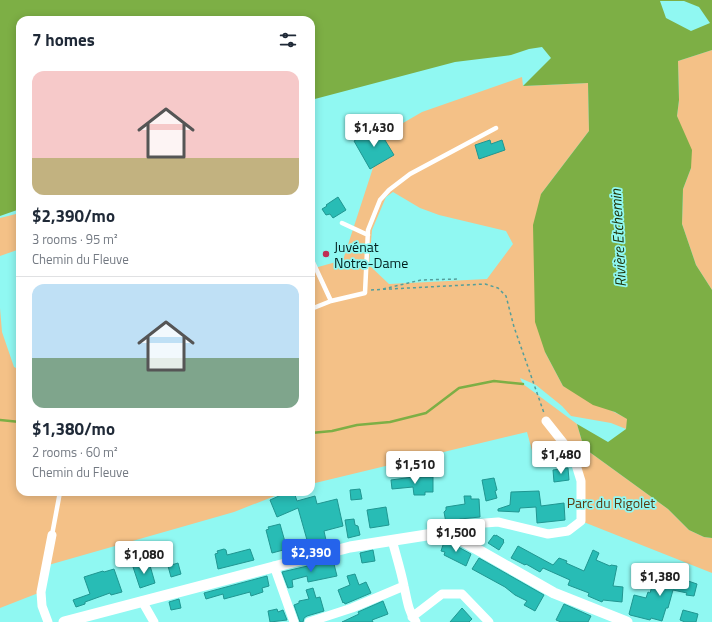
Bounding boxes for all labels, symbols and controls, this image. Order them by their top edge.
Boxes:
text: 7 homes [32,27,95,53]
icon: filters [277,29,299,51]
icon: home [130,97,202,169]
pin: $1,430 [341,114,407,148]
text: $1,430 [354,117,394,137]
water label: Rivière Etchemin [604,188,632,288]
text: $2,390/mo [32,203,115,229]
text: 3 rooms · 95 m² [32,229,118,249]
place label: Juvénat Notre-Dame [334,236,408,273]
text: Chemin du Fleuve [32,249,129,269]
marker: Juvénat Notre-Dame [321,249,331,259]
icon: home [130,310,202,382]
text: $1,380/mo [32,416,115,442]
pin: $1,480 [528,441,594,475]
text: 2 rooms · 60 m² [32,442,118,462]
text: $1,480 [541,444,581,464]
pin: $1,510 [382,451,448,485]
text: $1,510 [395,454,435,474]
text: Chemin du Fleuve [32,462,129,482]
park label: Parc du Rigolet [567,492,655,513]
pin: $1,500 [423,519,489,553]
text: $1,500 [436,522,476,542]
pin: $2,390 [278,539,344,573]
pin: $1,080 [111,541,177,575]
text: $2,390 [291,542,331,562]
text: $1,080 [124,544,164,564]
pin: $1,380 [627,563,693,597]
text: $1,380 [640,566,680,586]

